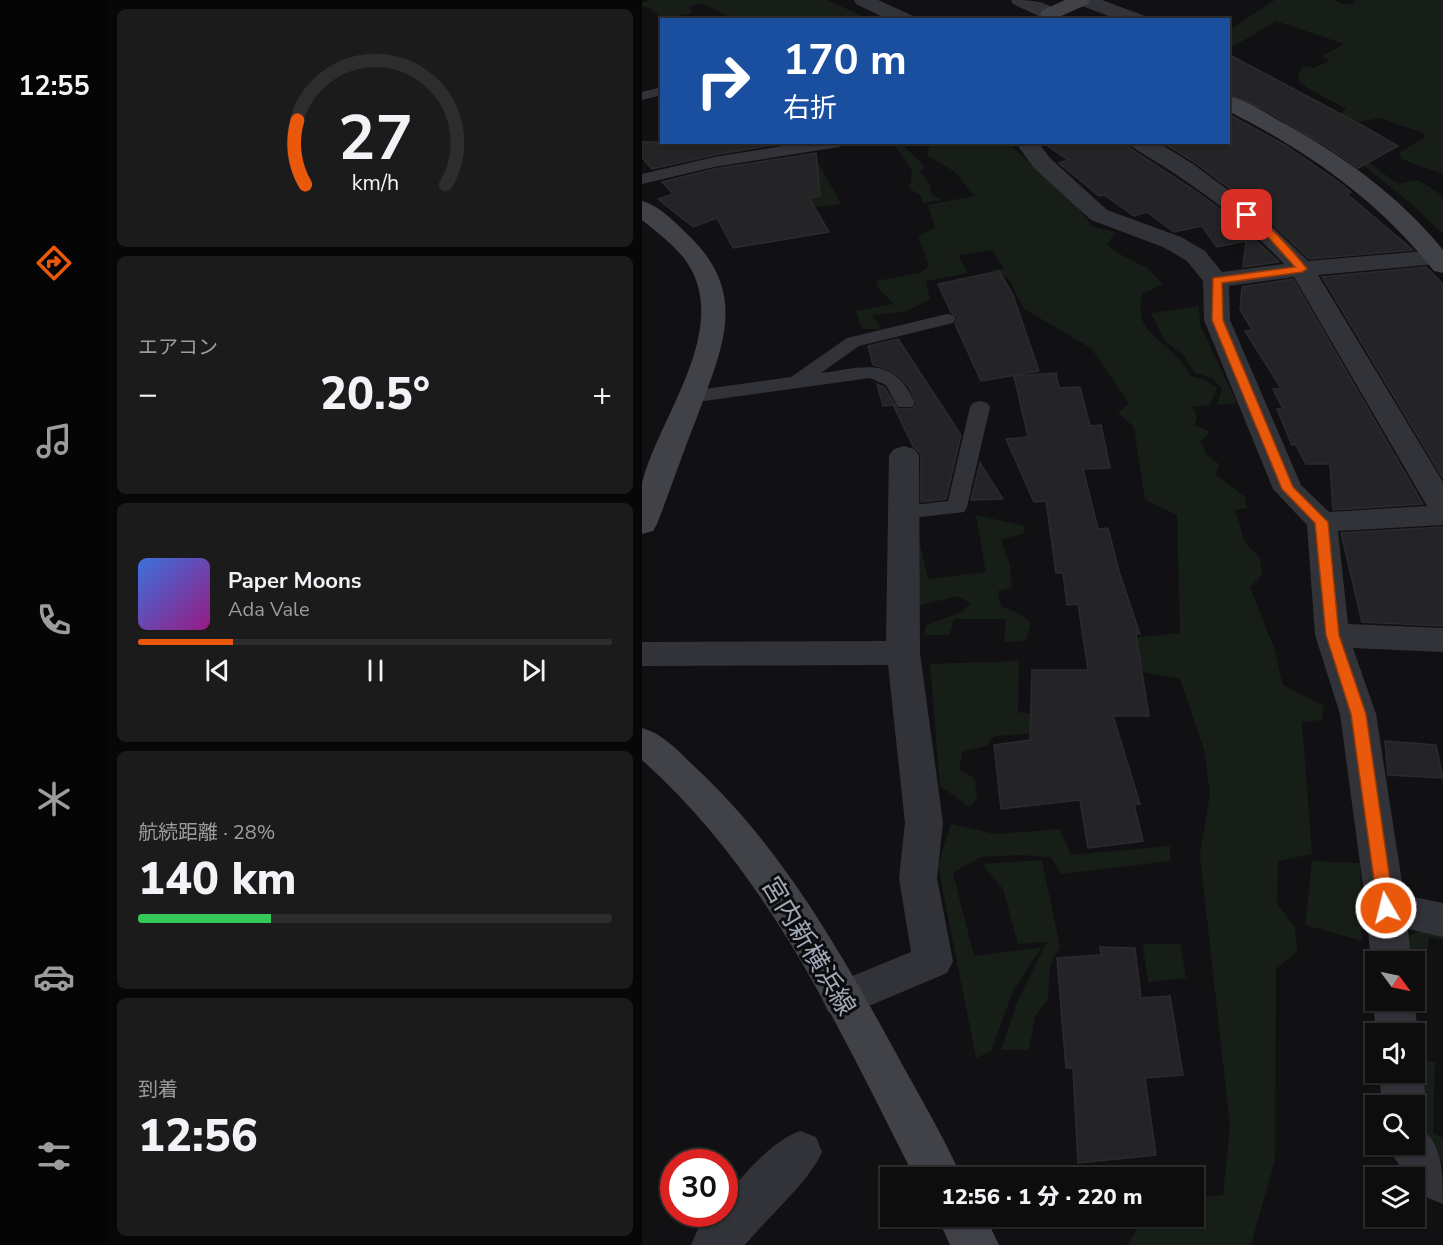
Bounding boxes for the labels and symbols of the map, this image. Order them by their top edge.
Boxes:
pin [1221,189,1272,240]
street label: 宮内新横浜線 [753,870,864,1022]
position arrow [1354,876,1418,940]
north arrow [1365,951,1425,1011]
speed limit sign: 30 [660,1149,738,1227]

